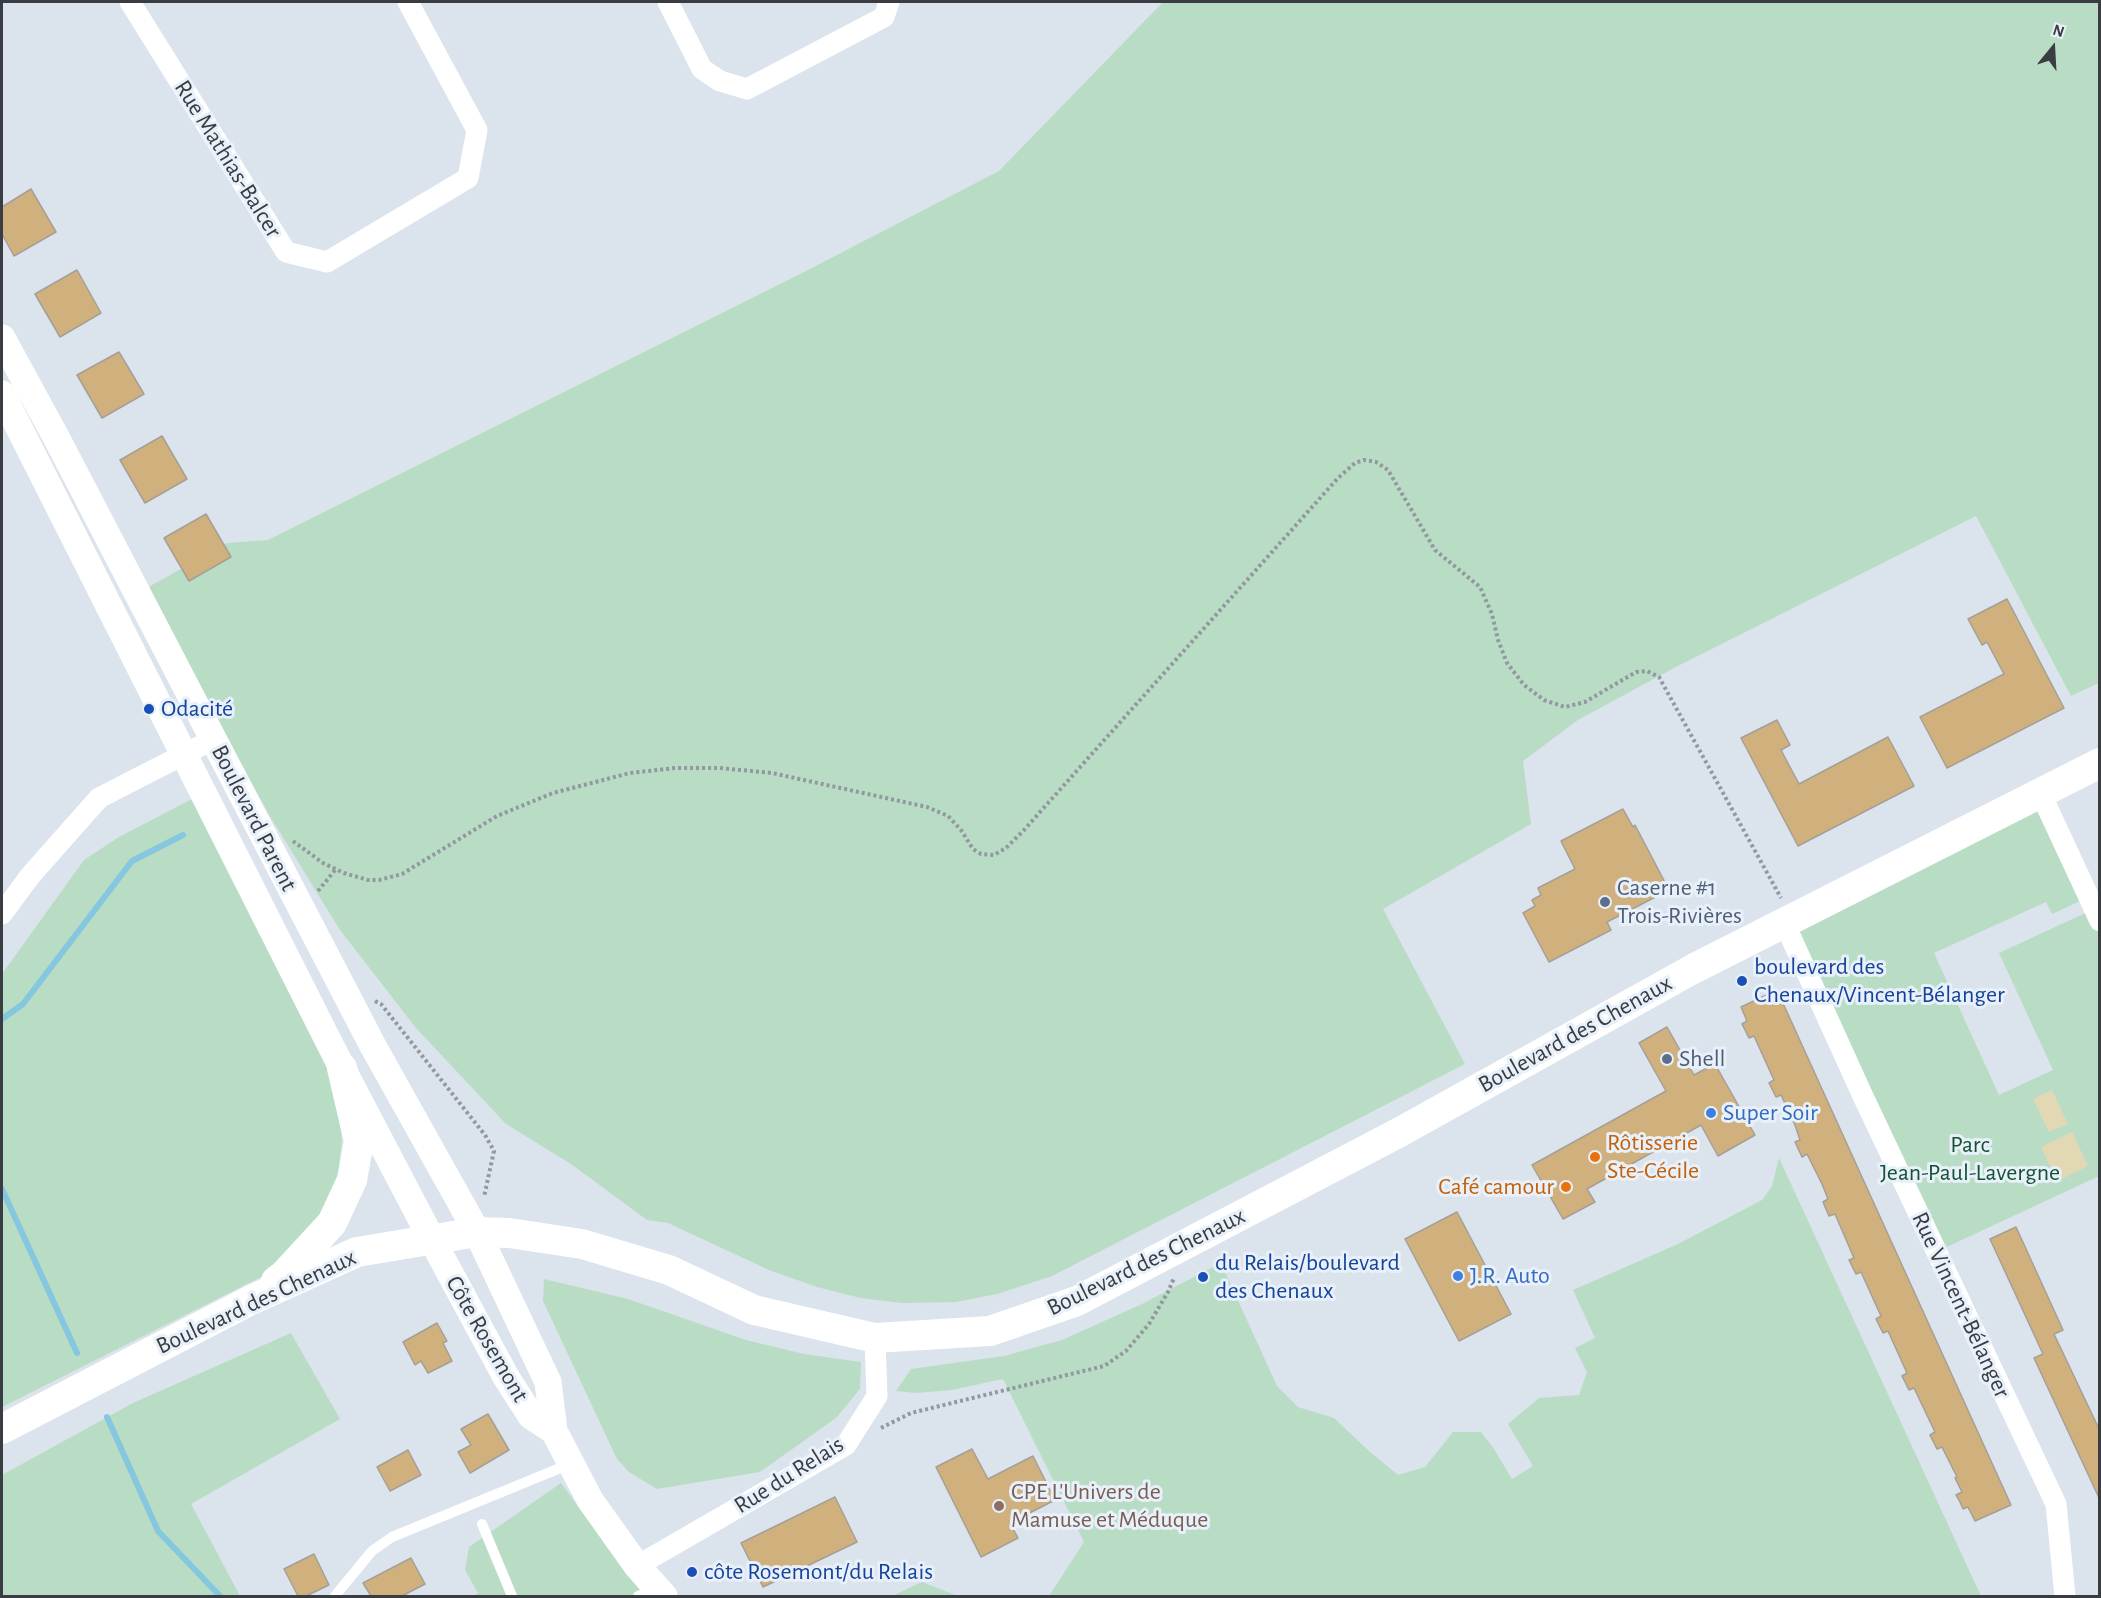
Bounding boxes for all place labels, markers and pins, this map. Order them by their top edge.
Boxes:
place label: Odacité [161,695,233,723]
marker: Odacité [142,702,156,716]
place label: Caserne #1 Trois-Rivières [1617,874,1742,930]
marker: Caserne #1 Trois-Rivières [1598,895,1612,909]
place label: boulevard des Chenaux/Vincent-Bélanger [1754,953,2005,1009]
marker: boulevard des Chenaux/Vincent-Bélanger [1735,974,1749,988]
place label: Shell [1679,1045,1725,1073]
marker: Shell [1660,1052,1674,1066]
place label: Super Soir [1723,1099,1818,1127]
marker: Super Soir [1704,1106,1718,1120]
place label: Rôtisserie Ste-Cécile [1607,1129,1699,1185]
marker: Rôtisserie Ste-Cécile [1588,1150,1602,1164]
place label: Café camour [1438,1173,1554,1201]
marker: Café camour [1559,1180,1573,1194]
place label: du Relais/boulevard des Chenaux [1215,1249,1400,1305]
place label: J.R. Auto [1470,1262,1550,1290]
marker: J.R. Auto [1451,1269,1465,1283]
marker: du Relais/boulevard des Chenaux [1196,1270,1210,1284]
place label: CPE L'Univers de Mamuse et Méduque [1011,1478,1208,1534]
marker: CPE L'Univers de Mamuse et Méduque [992,1499,1006,1513]
place label: côte Rosemont/du Relais [704,1558,933,1586]
marker: côte Rosemont/du Relais [685,1565,699,1579]

